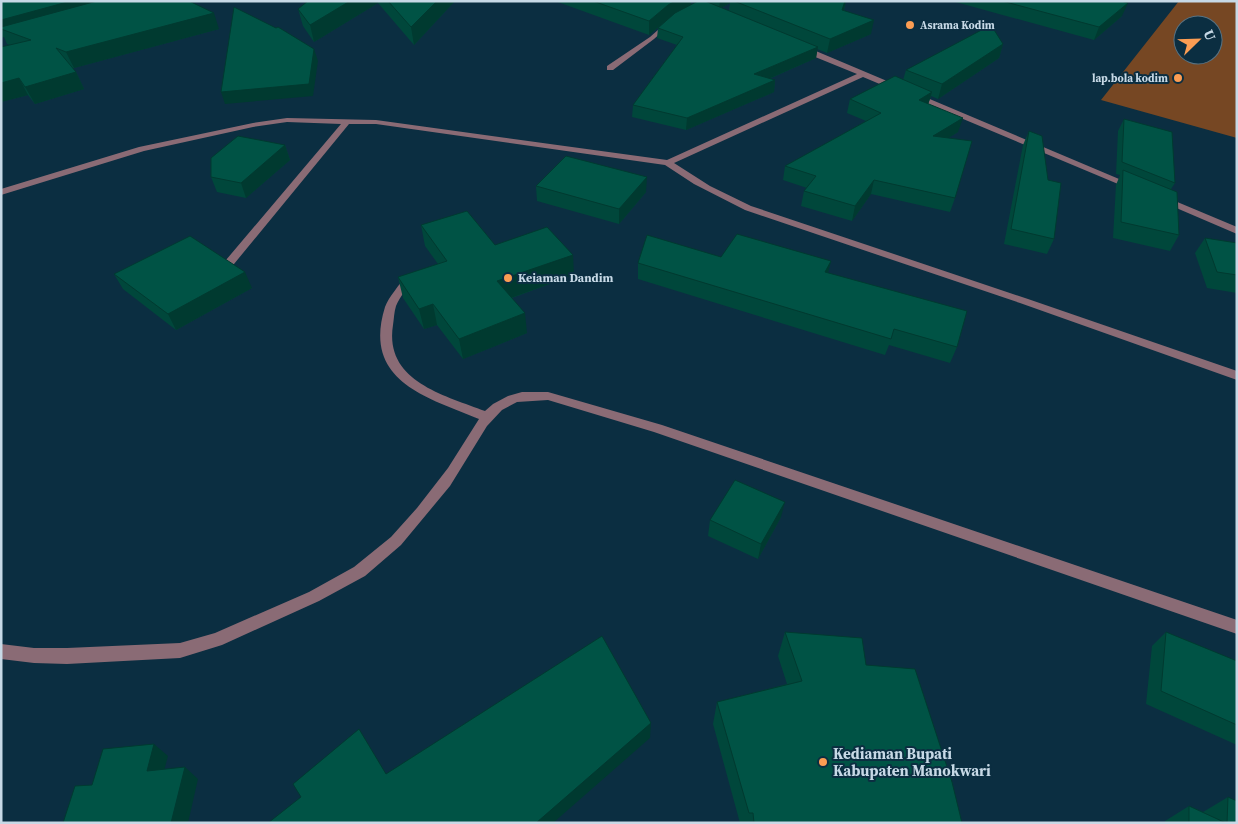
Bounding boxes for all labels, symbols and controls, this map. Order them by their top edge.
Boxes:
north arrow [1173,15,1223,65]
place label: Asrama Kodim [920,18,995,33]
marker: Asrama Kodim [904,19,916,31]
text: U [1199,26,1221,44]
place label: lap.bola kodim [1092,71,1168,86]
marker: lap.bola kodim [1172,72,1184,84]
place label: Keiaman Dandim [518,270,613,286]
marker: Keiaman Dandim [502,272,514,284]
place label: Kediaman Bupati Kabupaten Manokwari [833,743,991,781]
marker: Kediaman Bupati Kabupaten Manokwari [817,756,829,768]

